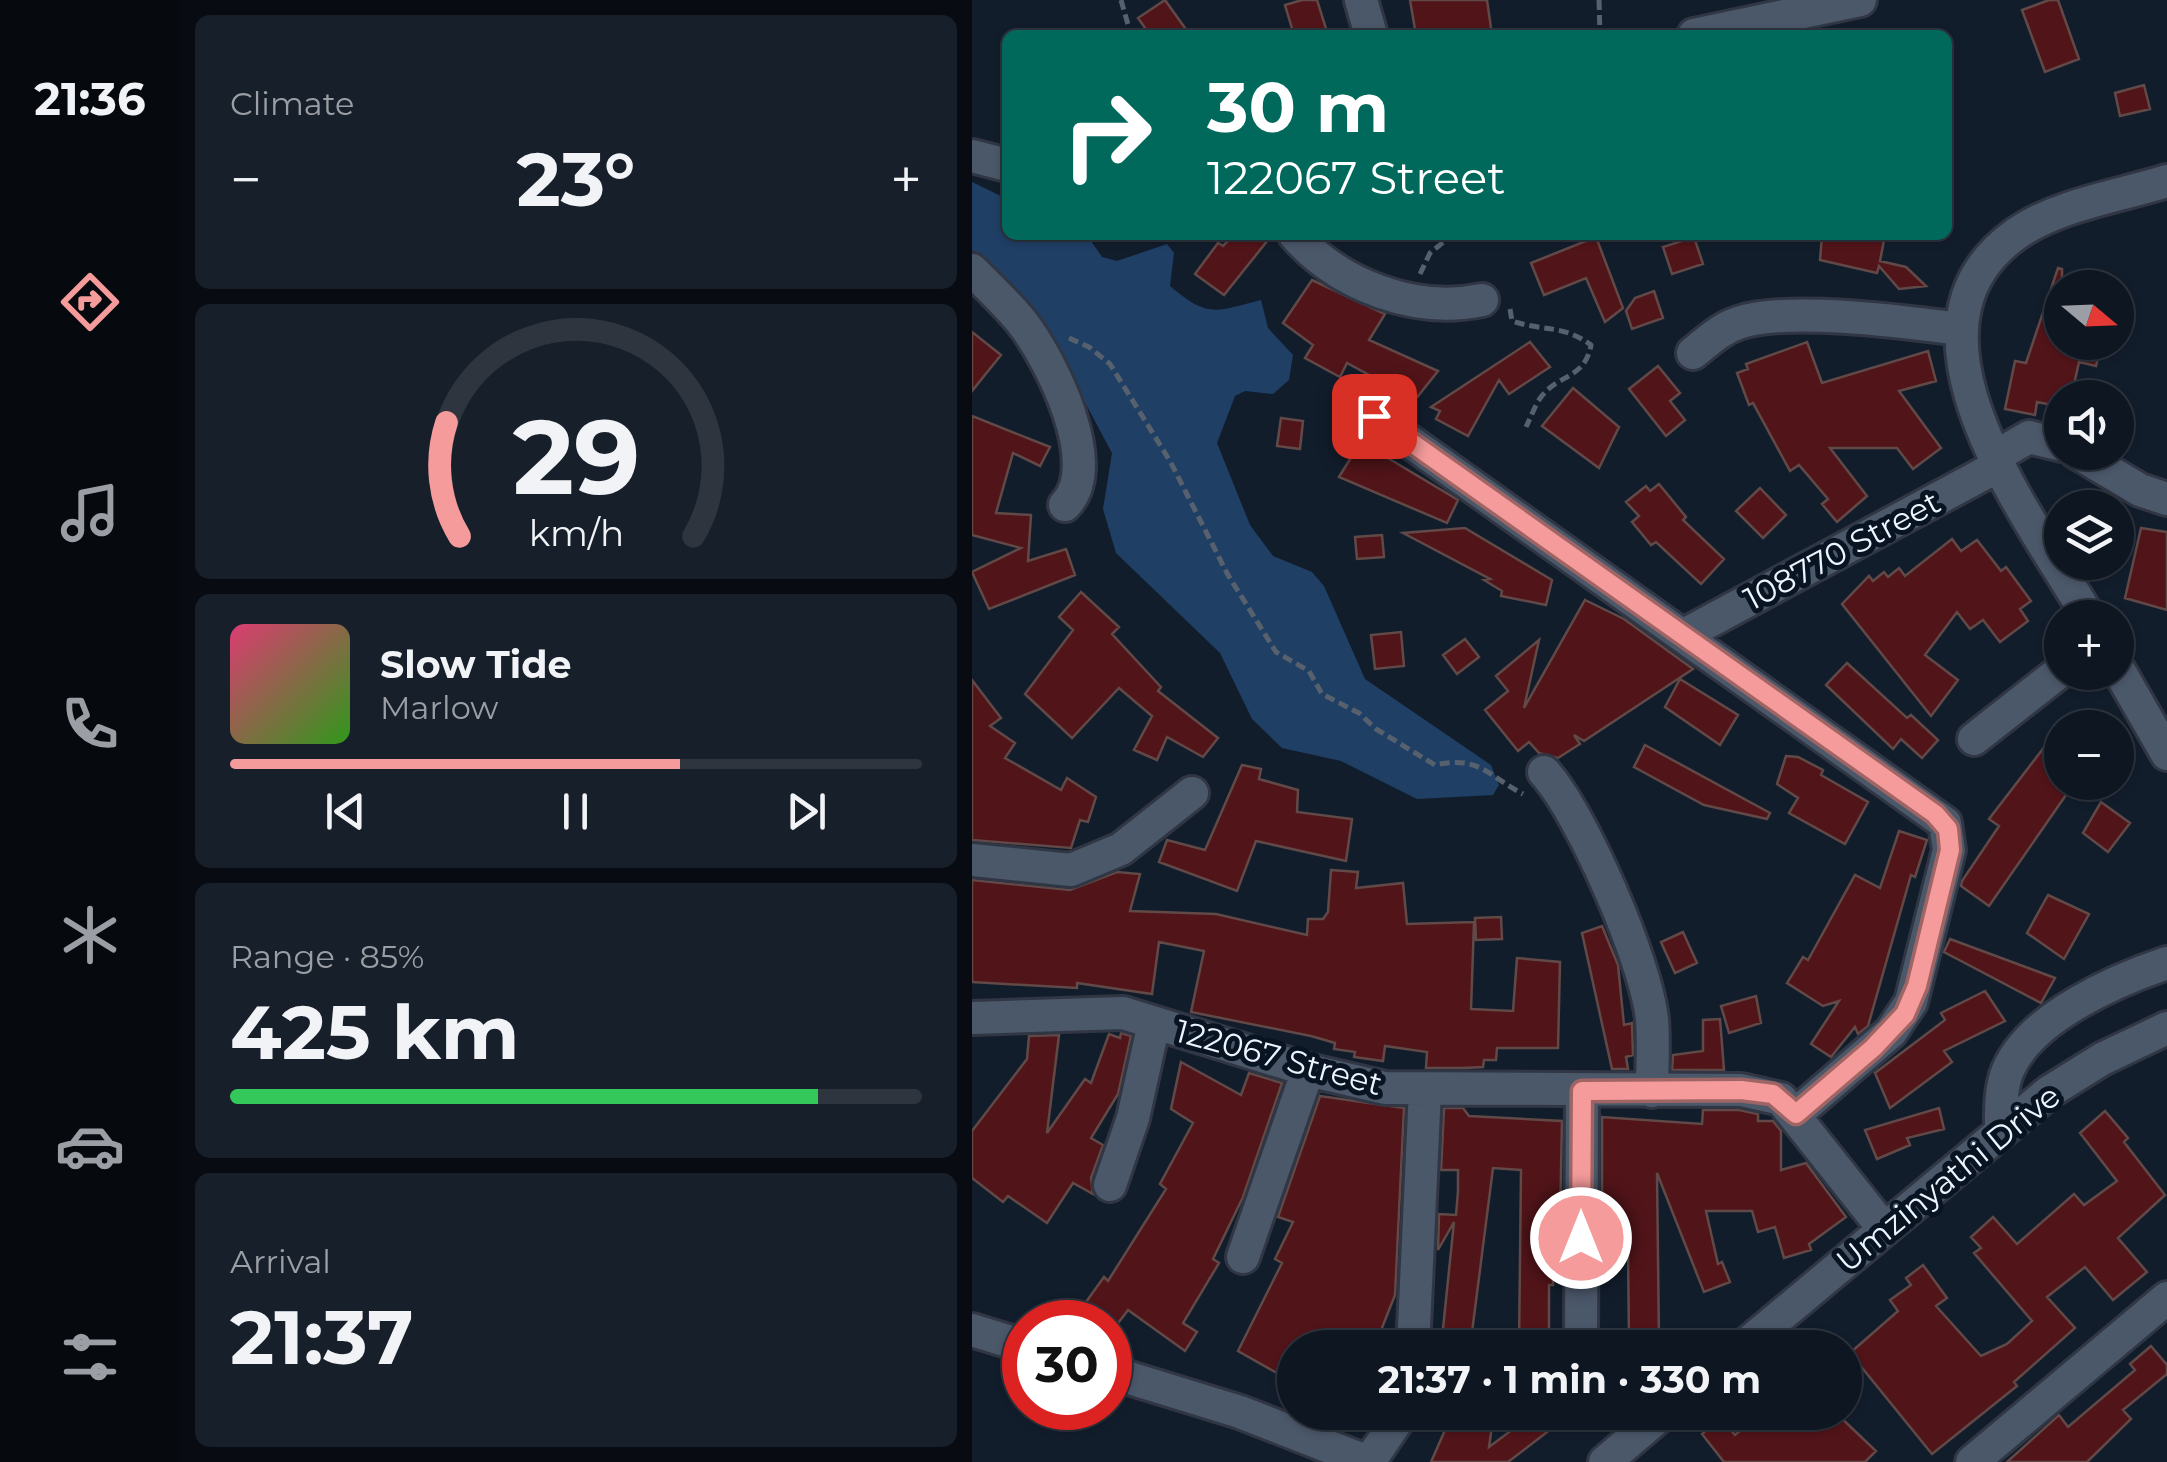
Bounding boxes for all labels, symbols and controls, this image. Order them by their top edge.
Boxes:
text: 30 m [1207,64,1389,150]
icon: right [1042,70,1172,200]
text: 21:36 [34,71,146,126]
text: Climate [230,84,354,123]
text: 23° [517,133,635,225]
text: − [230,146,262,213]
text: + [890,146,922,213]
text: 122067 Street [1207,150,1505,205]
icon: directions [55,267,125,337]
north arrow [2044,270,2134,360]
map controls [2044,270,2134,800]
pin [1332,374,1417,459]
button: sound [2044,380,2134,470]
icon: arrive [1347,389,1402,444]
text: 29 [512,393,640,520]
icon: music [55,478,125,548]
street label: 108770 Street [1737,482,1947,618]
button: layers [2044,490,2134,580]
text: km/h [528,511,624,555]
button: + [2044,600,2134,690]
text: Slow Tide [380,641,572,688]
text: Marlow [380,688,498,727]
icon: phone [55,689,125,759]
button: − [2044,710,2134,800]
icon: previous [318,784,373,839]
icon: pause [548,784,603,839]
icon: next [779,784,834,839]
icon: climate [55,900,125,970]
text: Range · 85% [230,937,424,976]
text: 425 km [230,986,519,1078]
street label: 122067 Street [1171,1011,1387,1103]
street label: Umzinyathi Drive [1828,1076,2068,1280]
icon: car [55,1111,125,1181]
position arrow [1529,1186,1633,1290]
text: Arrival [230,1242,331,1281]
text: 21:37 [230,1291,414,1383]
speed limit sign: 30 [1002,1300,1132,1430]
icon: filters [55,1322,125,1392]
text: 21:37 · 1 min · 330 m [1378,1356,1761,1403]

